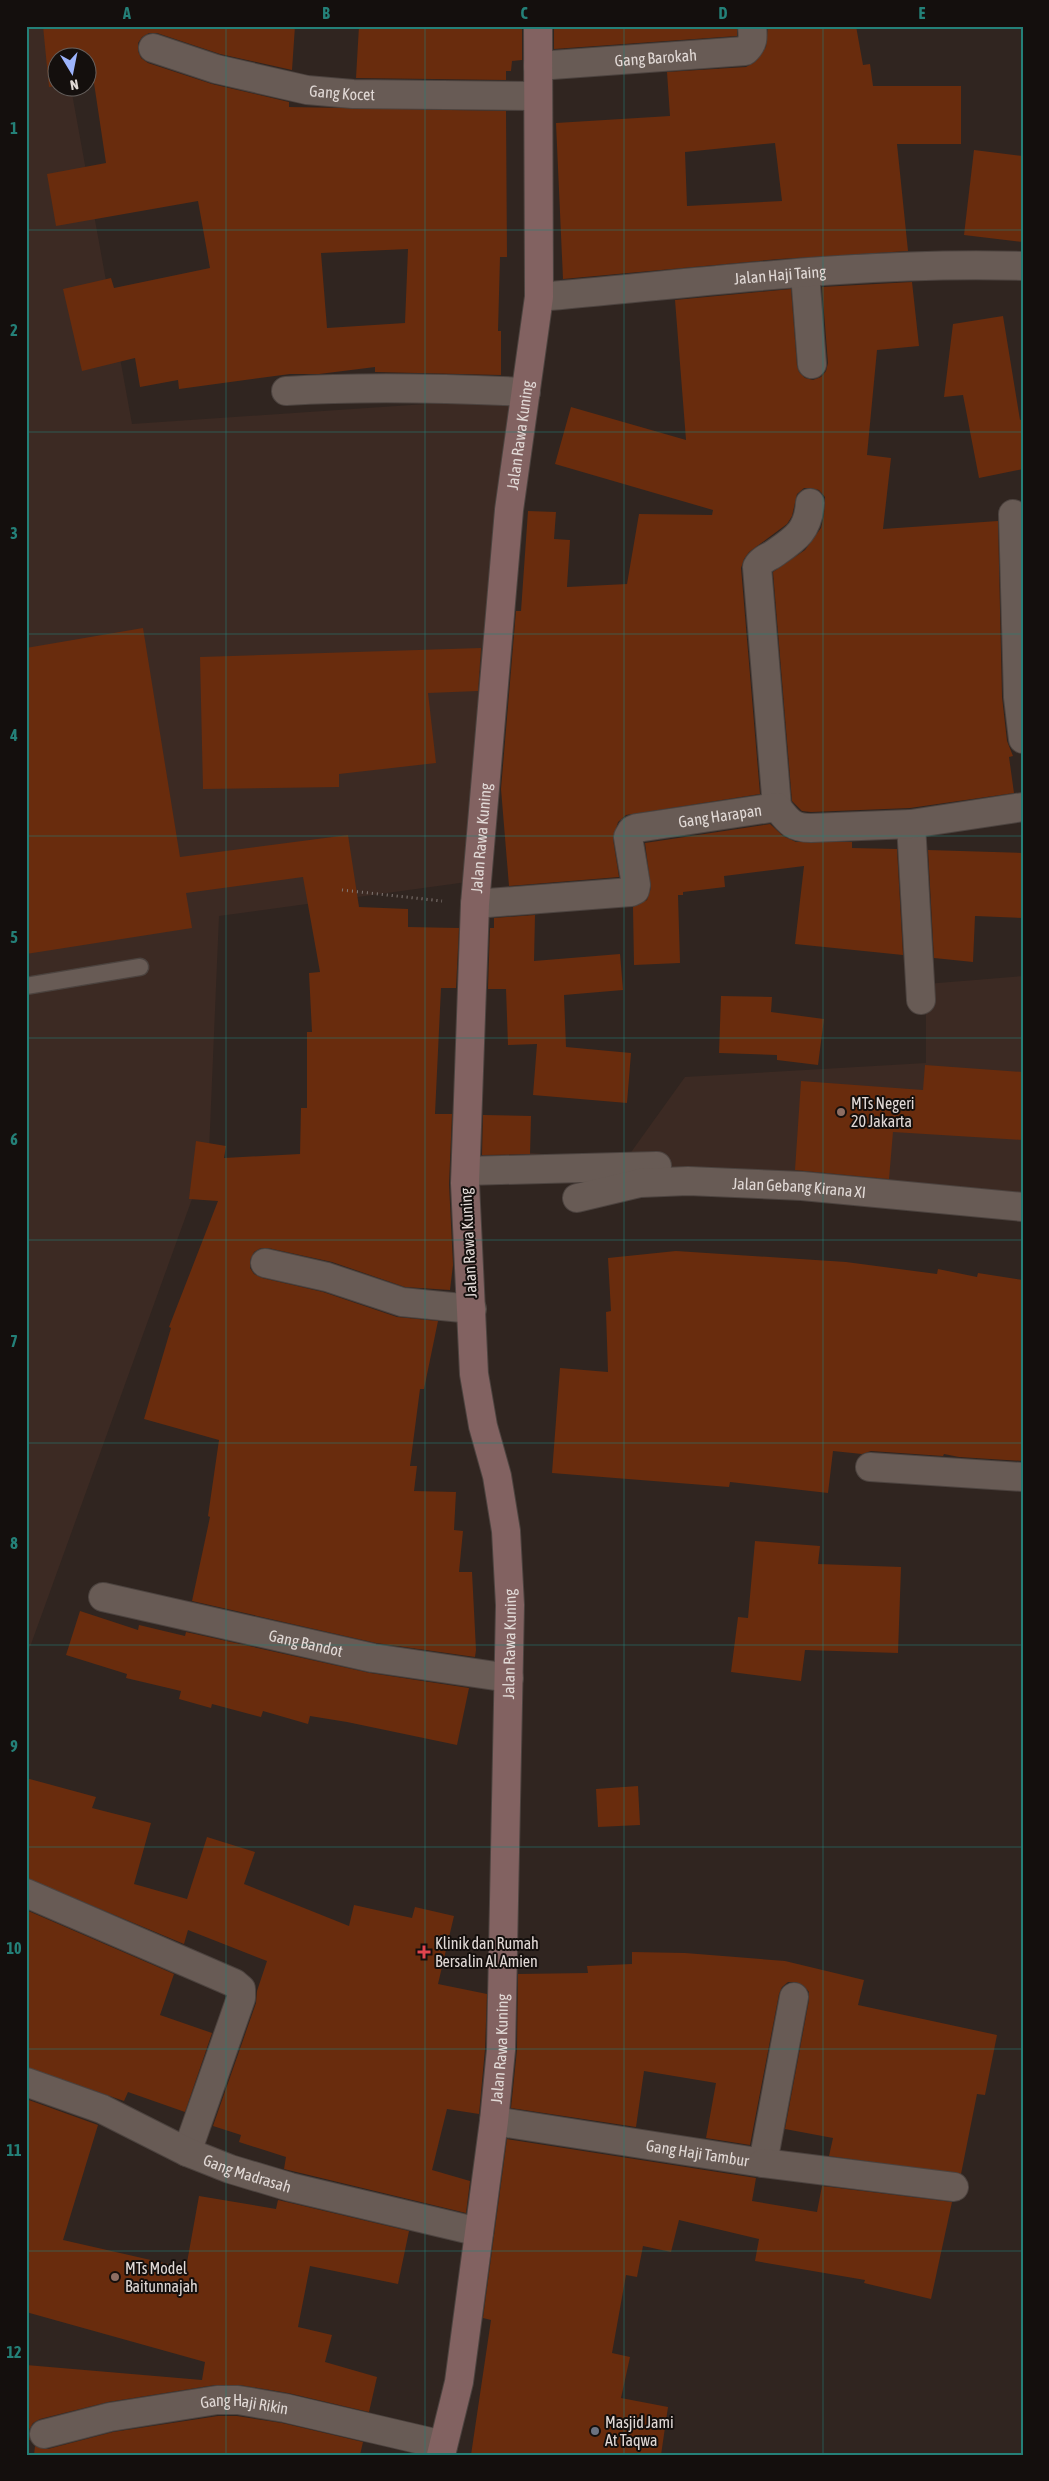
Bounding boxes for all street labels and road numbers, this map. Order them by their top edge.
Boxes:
street label: Gang Barokah [614,46,697,69]
street label: Gang Kocet [309,81,375,103]
street label: Jalan Haji Taing [733,262,827,287]
street label: Jalan Rawa Kuning [503,379,537,491]
street label: Jalan Rawa Kuning [467,782,495,894]
street label: Gang Harapan [677,800,763,831]
street label: Jalan Gebang Kirana XI [732,1174,867,1201]
street label: Jalan Rawa Kuning [456,1187,481,1298]
street label: Jalan Rawa Kuning [499,1588,519,1699]
street label: Gang Bandot [267,1626,345,1660]
street label: Jalan Rawa Kuning [487,1993,512,2105]
street label: Gang Haji Tambur [645,2136,751,2170]
street label: Gang Madrasah [201,2150,293,2196]
street label: Gang Haji Rikin [199,2391,290,2417]

